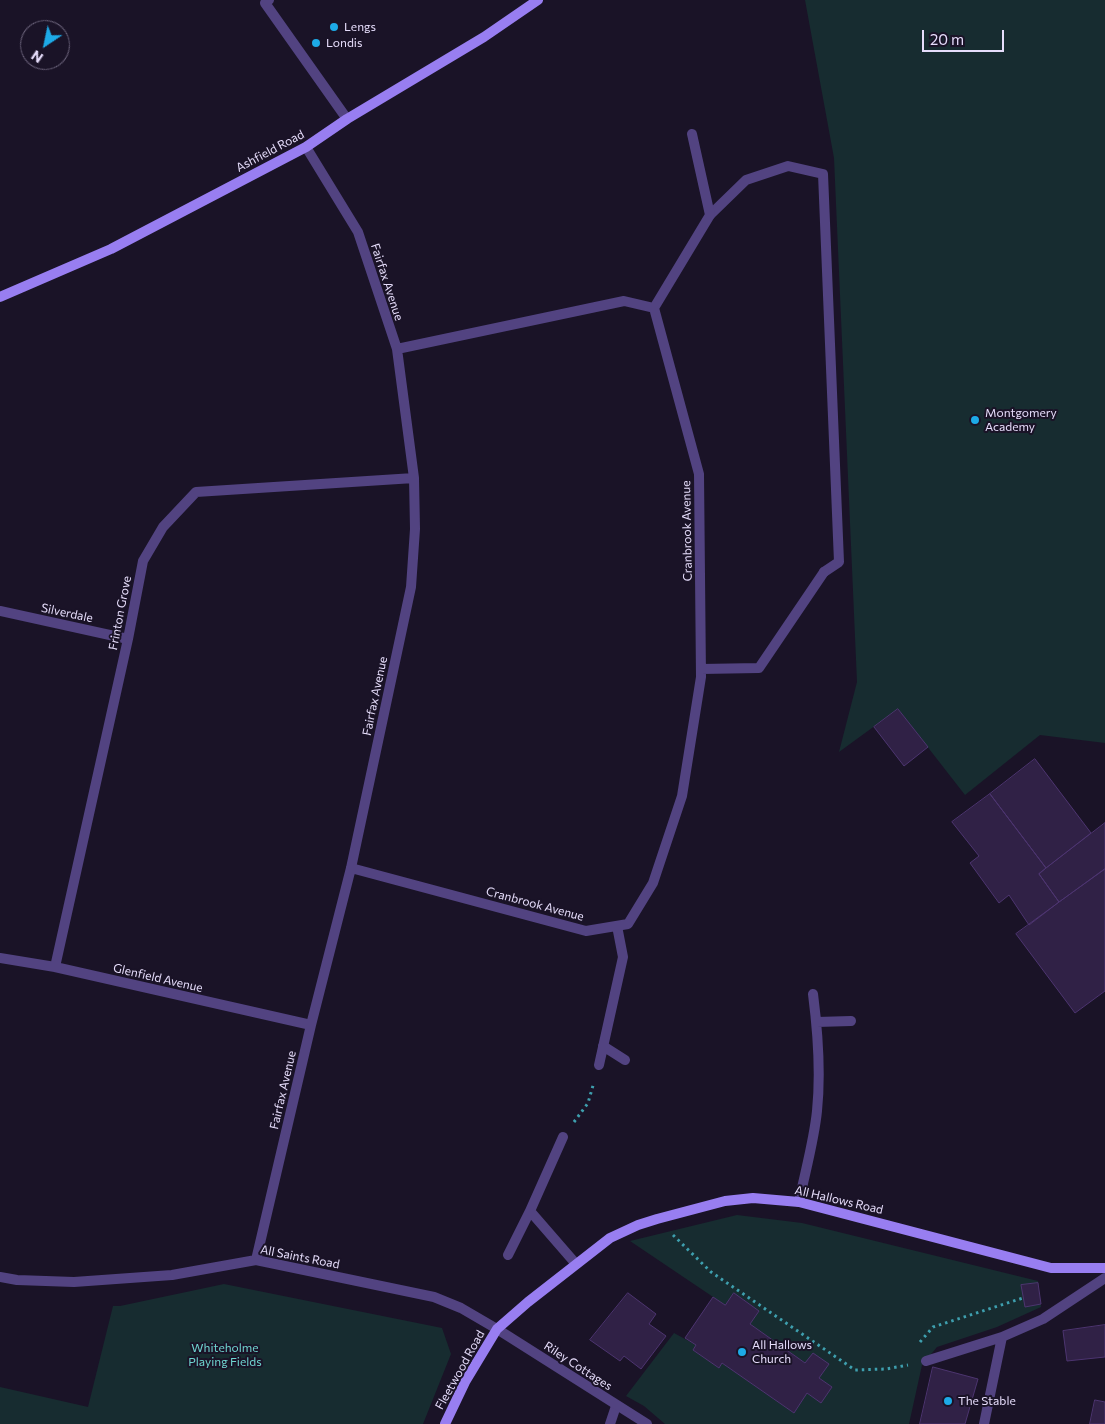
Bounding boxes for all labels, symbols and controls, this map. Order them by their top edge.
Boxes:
north arrow [20,20,70,70]
place label: Lengs [344,20,376,34]
scale bar [925,20,1008,52]
marker: Lengs [328,21,340,33]
text: 20 m [930,30,964,48]
place label: Londis [326,36,362,50]
marker: Londis [310,37,322,49]
text: N [28,47,46,67]
street label: Ashfield Road [233,127,307,175]
street label: Fairfax Avenue [368,242,406,322]
place label: Montgomery Academy [985,406,1057,434]
marker: Montgomery Academy [969,414,981,426]
street label: Cranbrook Avenue [679,480,695,582]
street label: Frinton Grove [106,575,134,651]
street label: Silverdale [40,600,94,626]
street label: Fairfax Avenue [360,655,390,737]
street label: Cranbrook Avenue [484,884,586,924]
street label: Glenfield Avenue [112,961,204,995]
street label: Fairfax Avenue [267,1049,299,1131]
street label: All Hallows Road [793,1183,885,1217]
street label: All Saints Road [259,1242,341,1272]
street label: Fleetwood Road [432,1328,488,1412]
place label: All Hallows Church [752,1338,812,1366]
street label: Riley Cottages [541,1339,615,1393]
park label: Whiteholme Playing Fields [188,1341,262,1369]
marker: All Hallows Church [736,1346,748,1358]
place label: The Stable [958,1394,1016,1408]
marker: The Stable [942,1395,954,1407]

